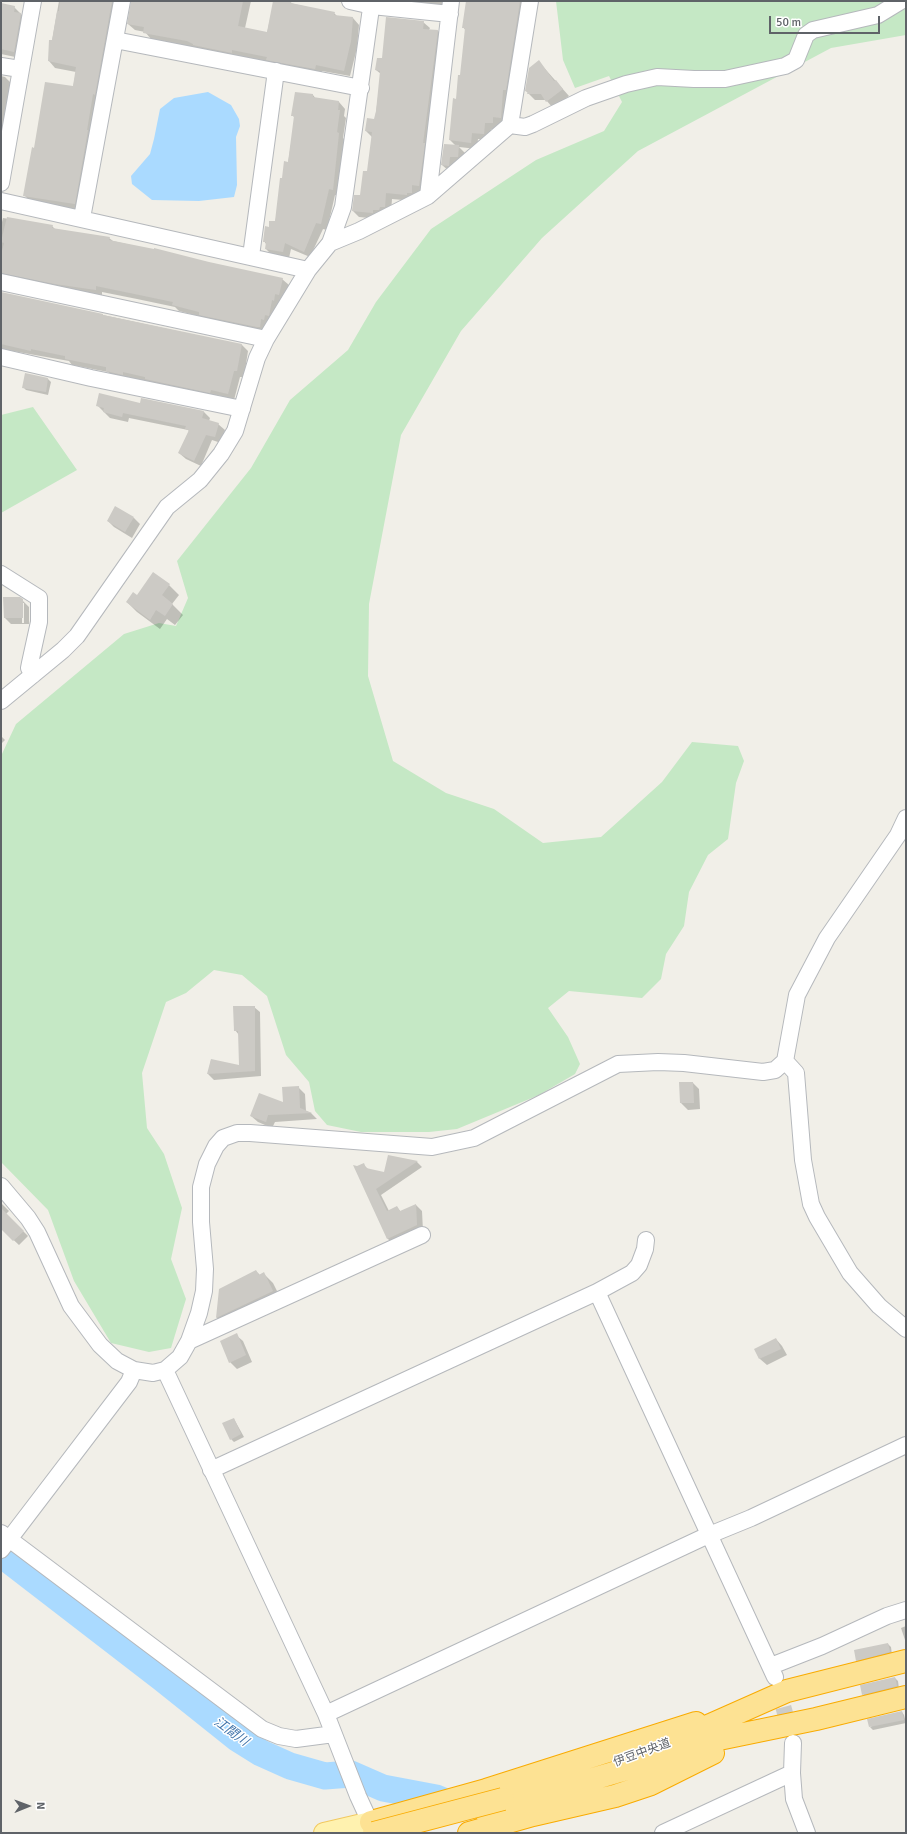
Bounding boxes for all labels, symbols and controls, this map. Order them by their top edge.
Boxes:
scale bar [771,8,882,34]
text: 50 m [776,15,801,30]
water label: 江間川 [211,1714,251,1750]
street label: 伊豆中央道 [611,1736,673,1770]
north arrow [8,1786,48,1826]
text: N [34,1802,47,1810]

